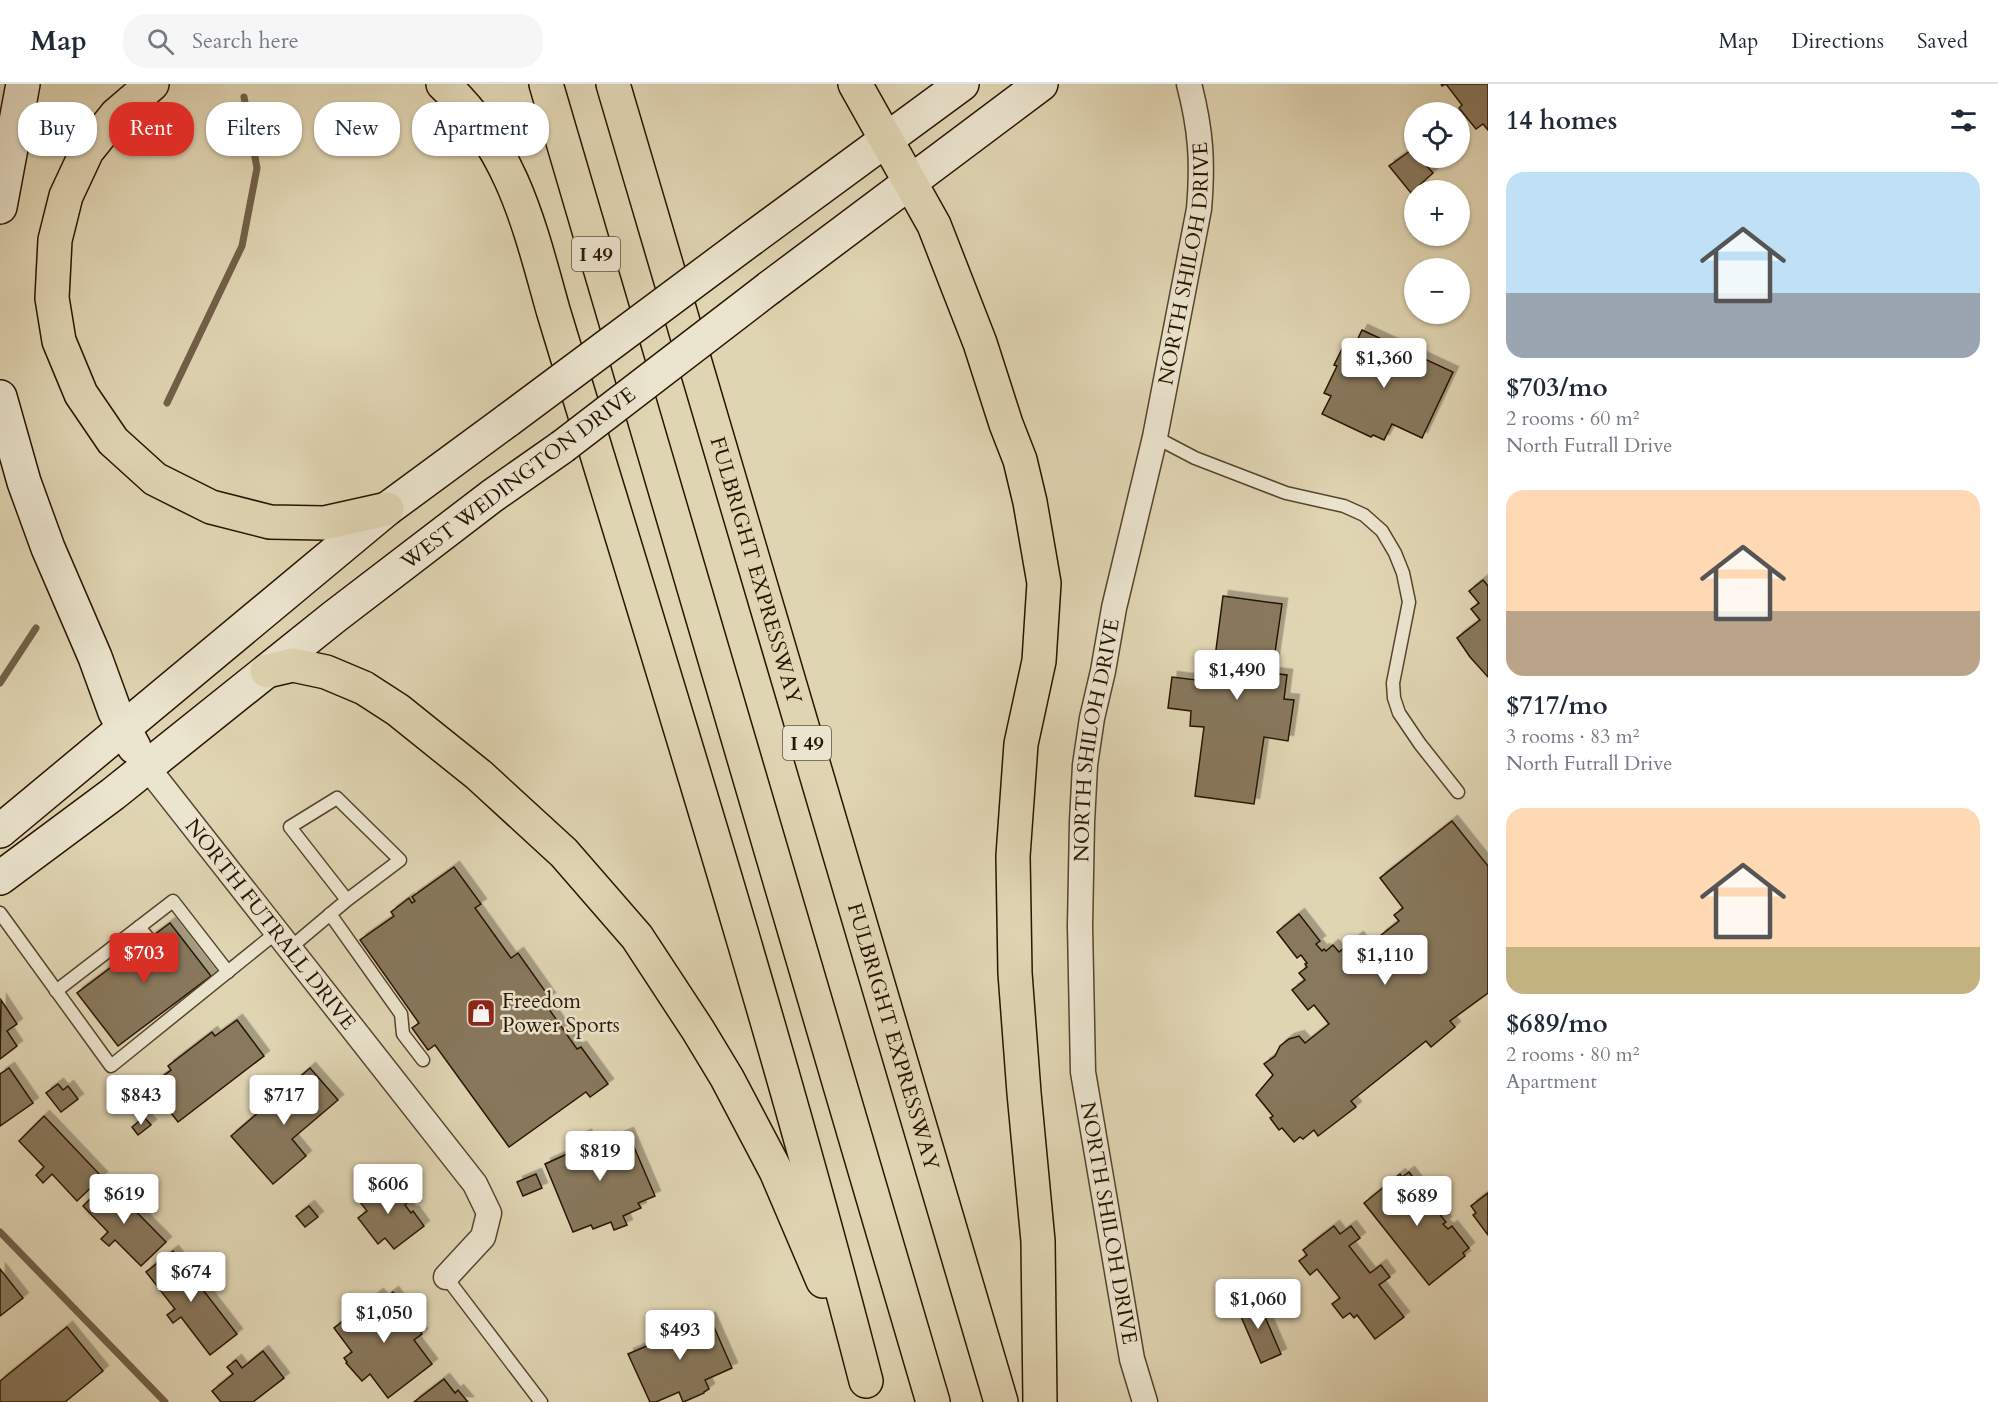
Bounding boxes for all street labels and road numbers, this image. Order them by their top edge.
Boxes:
street label: NORTH SHILOH DRIVE [1151,141,1216,387]
road number: I 49 [572,237,620,271]
street label: WEST WEDINGTON DRIVE [394,380,642,577]
street label: FULBRIGHT EXPRESSWAY [703,433,809,708]
street label: NORTH SHILOH DRIVE [1067,616,1127,862]
road number: I 49 [783,726,831,760]
street label: NORTH FUTRALL DRIVE [178,813,363,1036]
street label: FULBRIGHT EXPRESSWAY [840,900,946,1174]
street label: NORTH SHILOH DRIVE [1073,1100,1144,1347]

